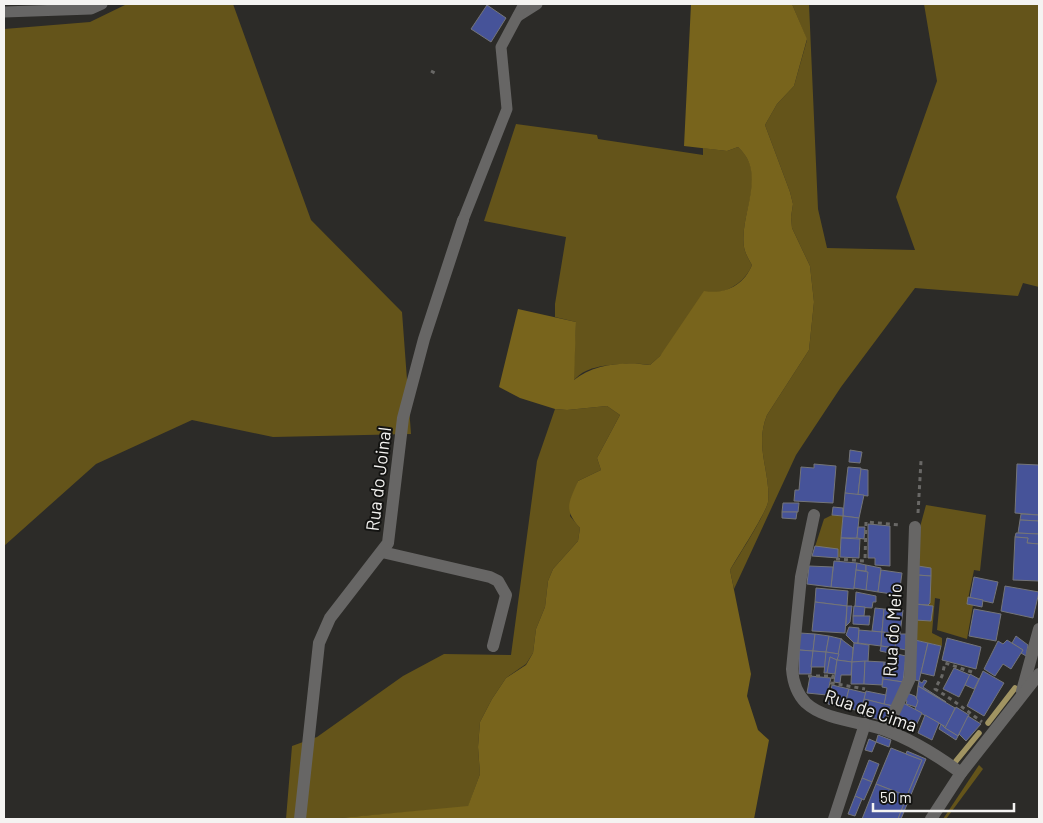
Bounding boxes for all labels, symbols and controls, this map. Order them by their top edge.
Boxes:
street label: Rua do Joinal [361,426,395,532]
street label: Rua do Meio [878,583,906,677]
street label: Rua de Cima [822,684,920,736]
scale bar [873,780,1014,812]
text: 50 m [880,788,912,806]

